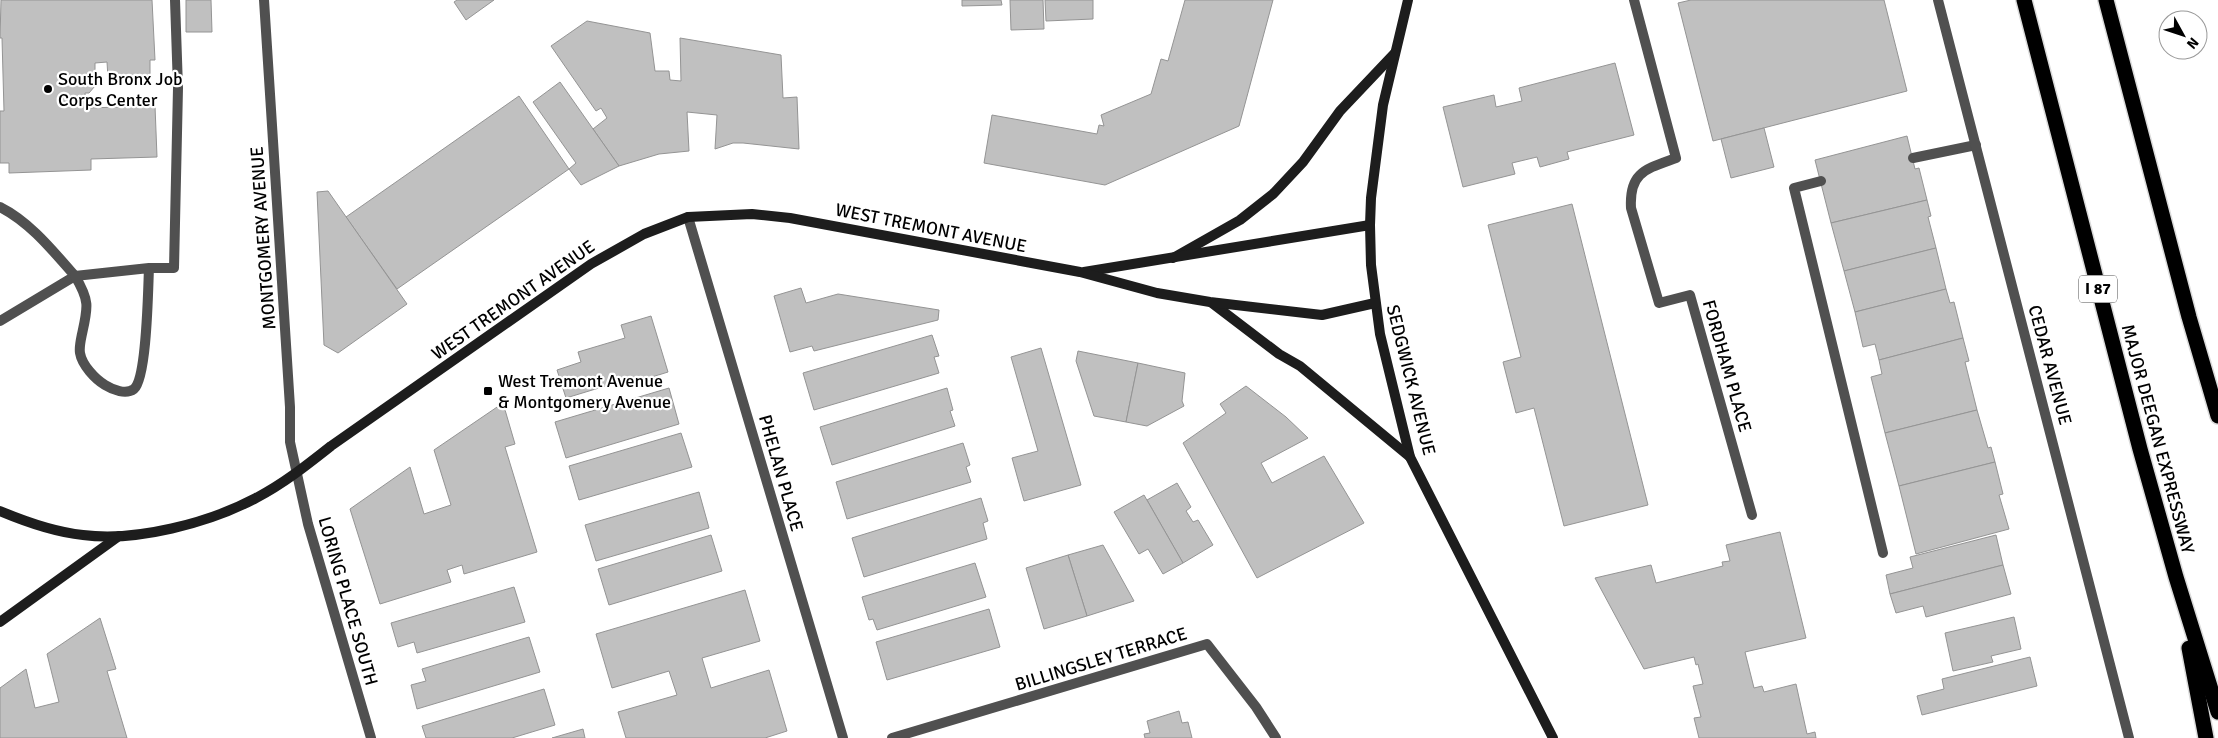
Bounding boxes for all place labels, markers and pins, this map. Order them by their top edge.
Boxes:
place label: South Bronx Job Corps Center [58,68,183,111]
marker: South Bronx Job Corps Center [42,83,54,95]
place label: West Tremont Avenue & Montgomery Avenue [498,370,671,413]
marker: West Tremont Avenue & Montgomery Avenue [482,385,494,397]

